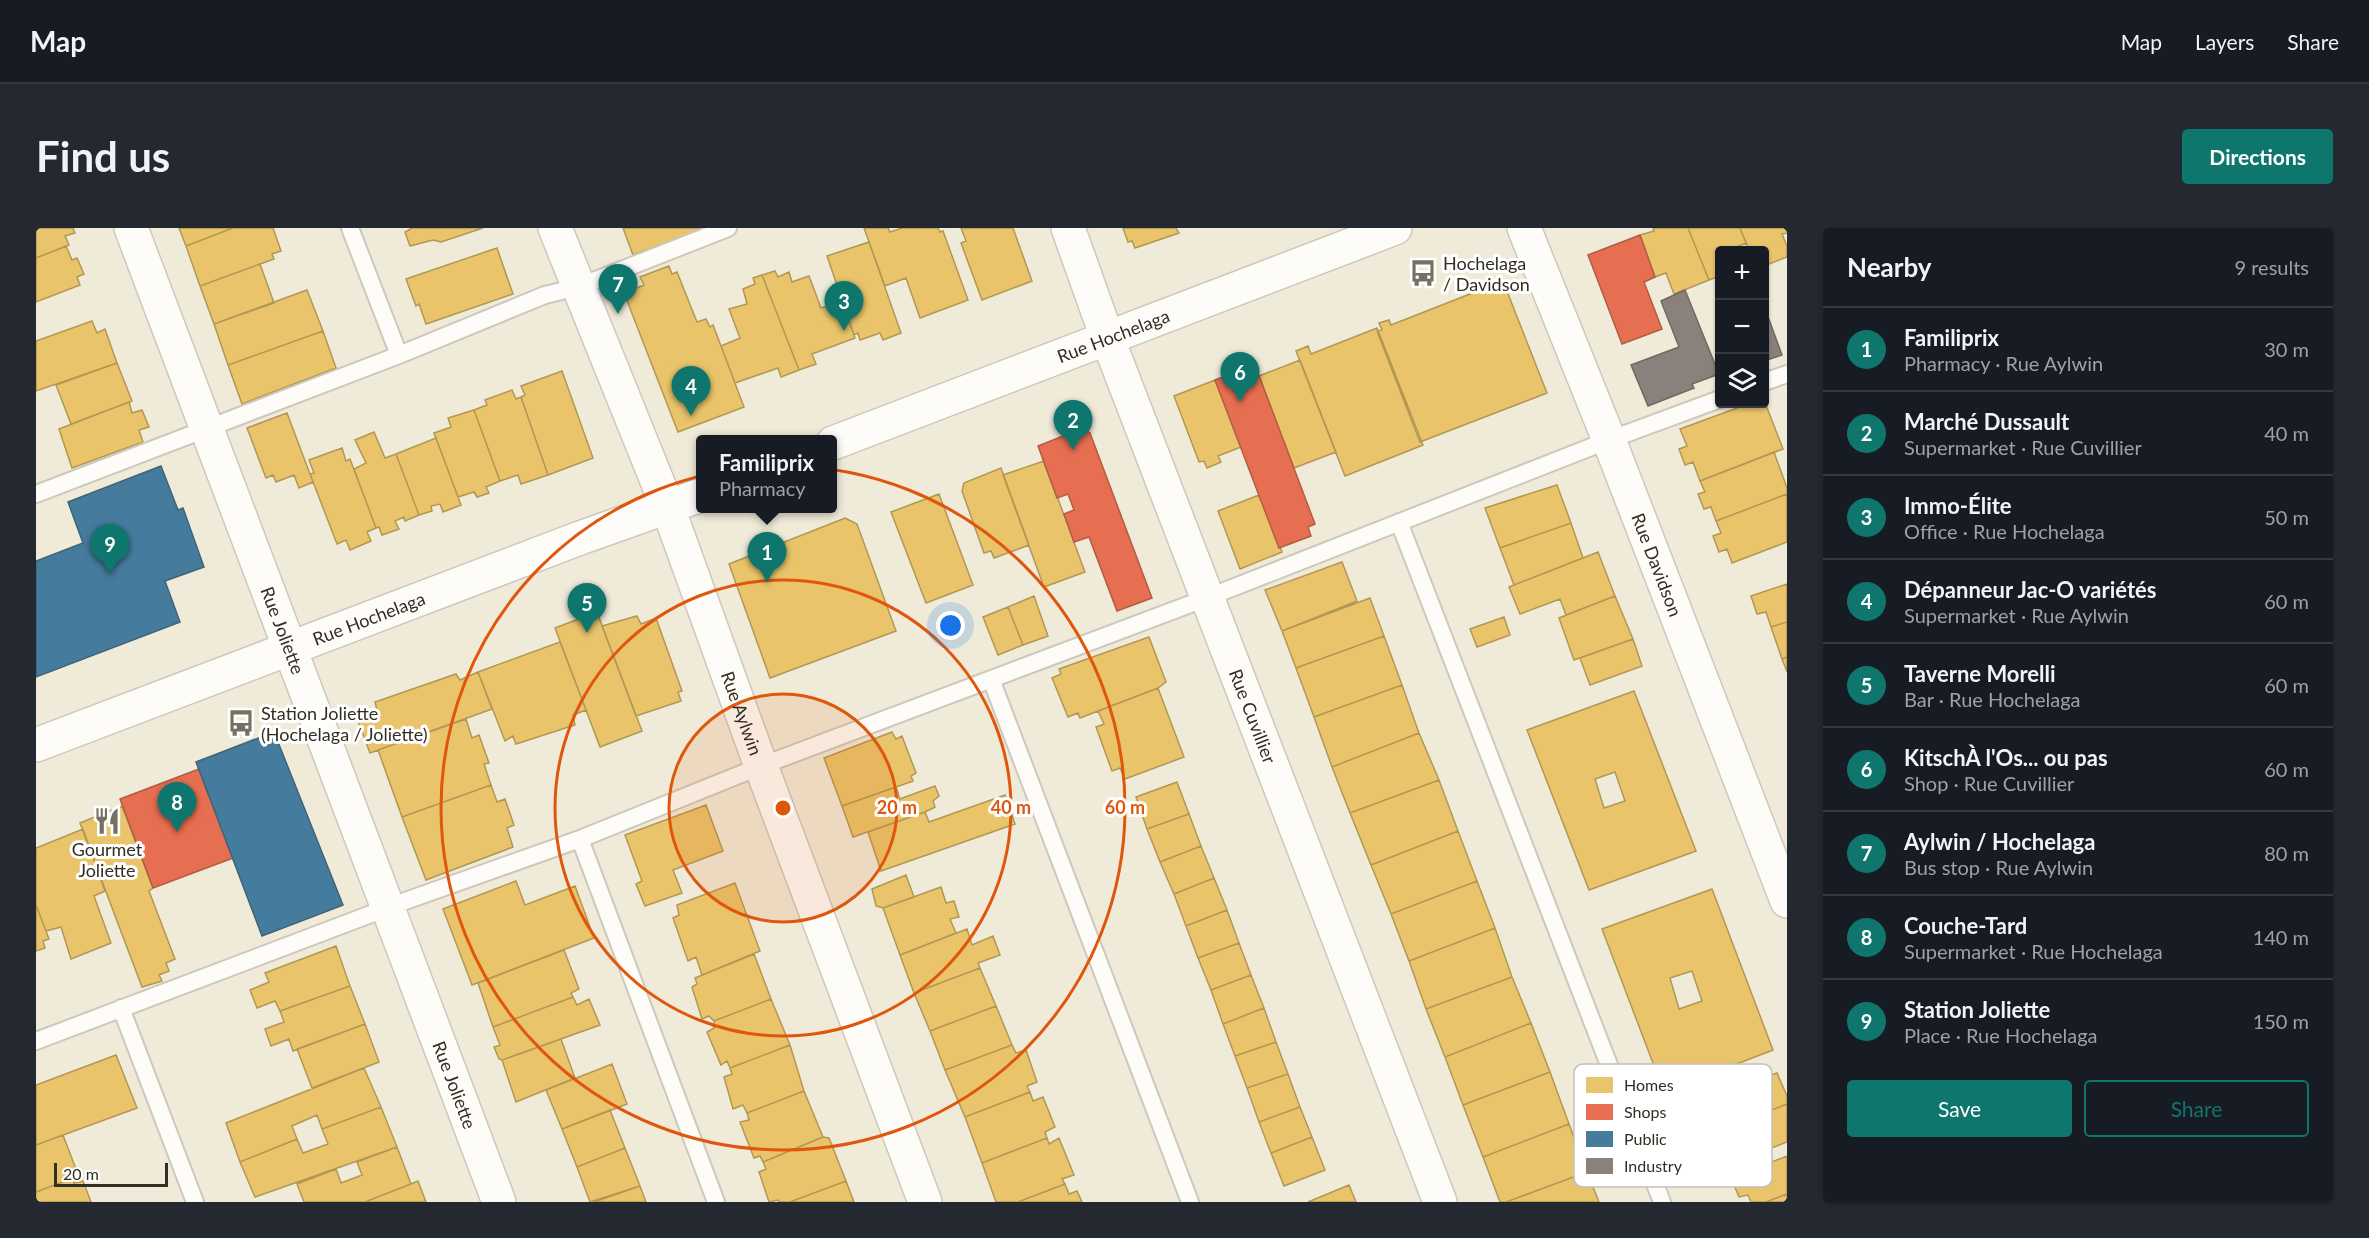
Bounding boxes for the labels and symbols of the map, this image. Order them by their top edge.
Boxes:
place label: Hochelaga / Davidson [1443,252,1530,295]
bus stop icon: Hochelaga / Davidson [1408,258,1438,288]
pin: 7 [598,264,638,314]
pin: 3 [824,282,864,331]
street label: Rue Hochelaga [1054,304,1172,367]
pin: 6 [1220,352,1260,402]
pin: 4 [672,366,710,416]
pin: 2 [1054,400,1092,450]
street label: Rue Davidson [1627,510,1687,619]
pin: 9 [90,524,130,574]
pin: 1 [748,532,786,582]
street label: Rue Joliette [256,583,310,677]
pin: 5 [568,584,606,633]
street label: Rue Hochelaga [309,587,428,650]
your location [936,611,965,640]
street label: Rue Cuvillier [1225,666,1281,767]
street label: Rue Aylwin [717,668,767,758]
place label: Station Joliette (Hochelaga / Joliette) [261,702,428,745]
bus stop icon: Station Joliette (Hochelaga / Joliette) [226,708,256,738]
pin: 8 [158,782,196,832]
text: 20 m [877,796,917,818]
text: 40 m [991,796,1031,818]
text: 60 m [1105,796,1145,818]
centre of rings [773,798,793,818]
restaurant icon: Gourmet Joliette [92,806,122,836]
place label: Gourmet Joliette [72,838,143,881]
street label: Rue Joliette [428,1038,481,1132]
legend [1574,1064,1772,1187]
text: Homes [1624,1075,1674,1094]
text: Shops [1624,1102,1667,1121]
text: Public [1624,1129,1667,1148]
text: Industry [1624,1156,1683,1175]
scale bar [54,1160,168,1188]

